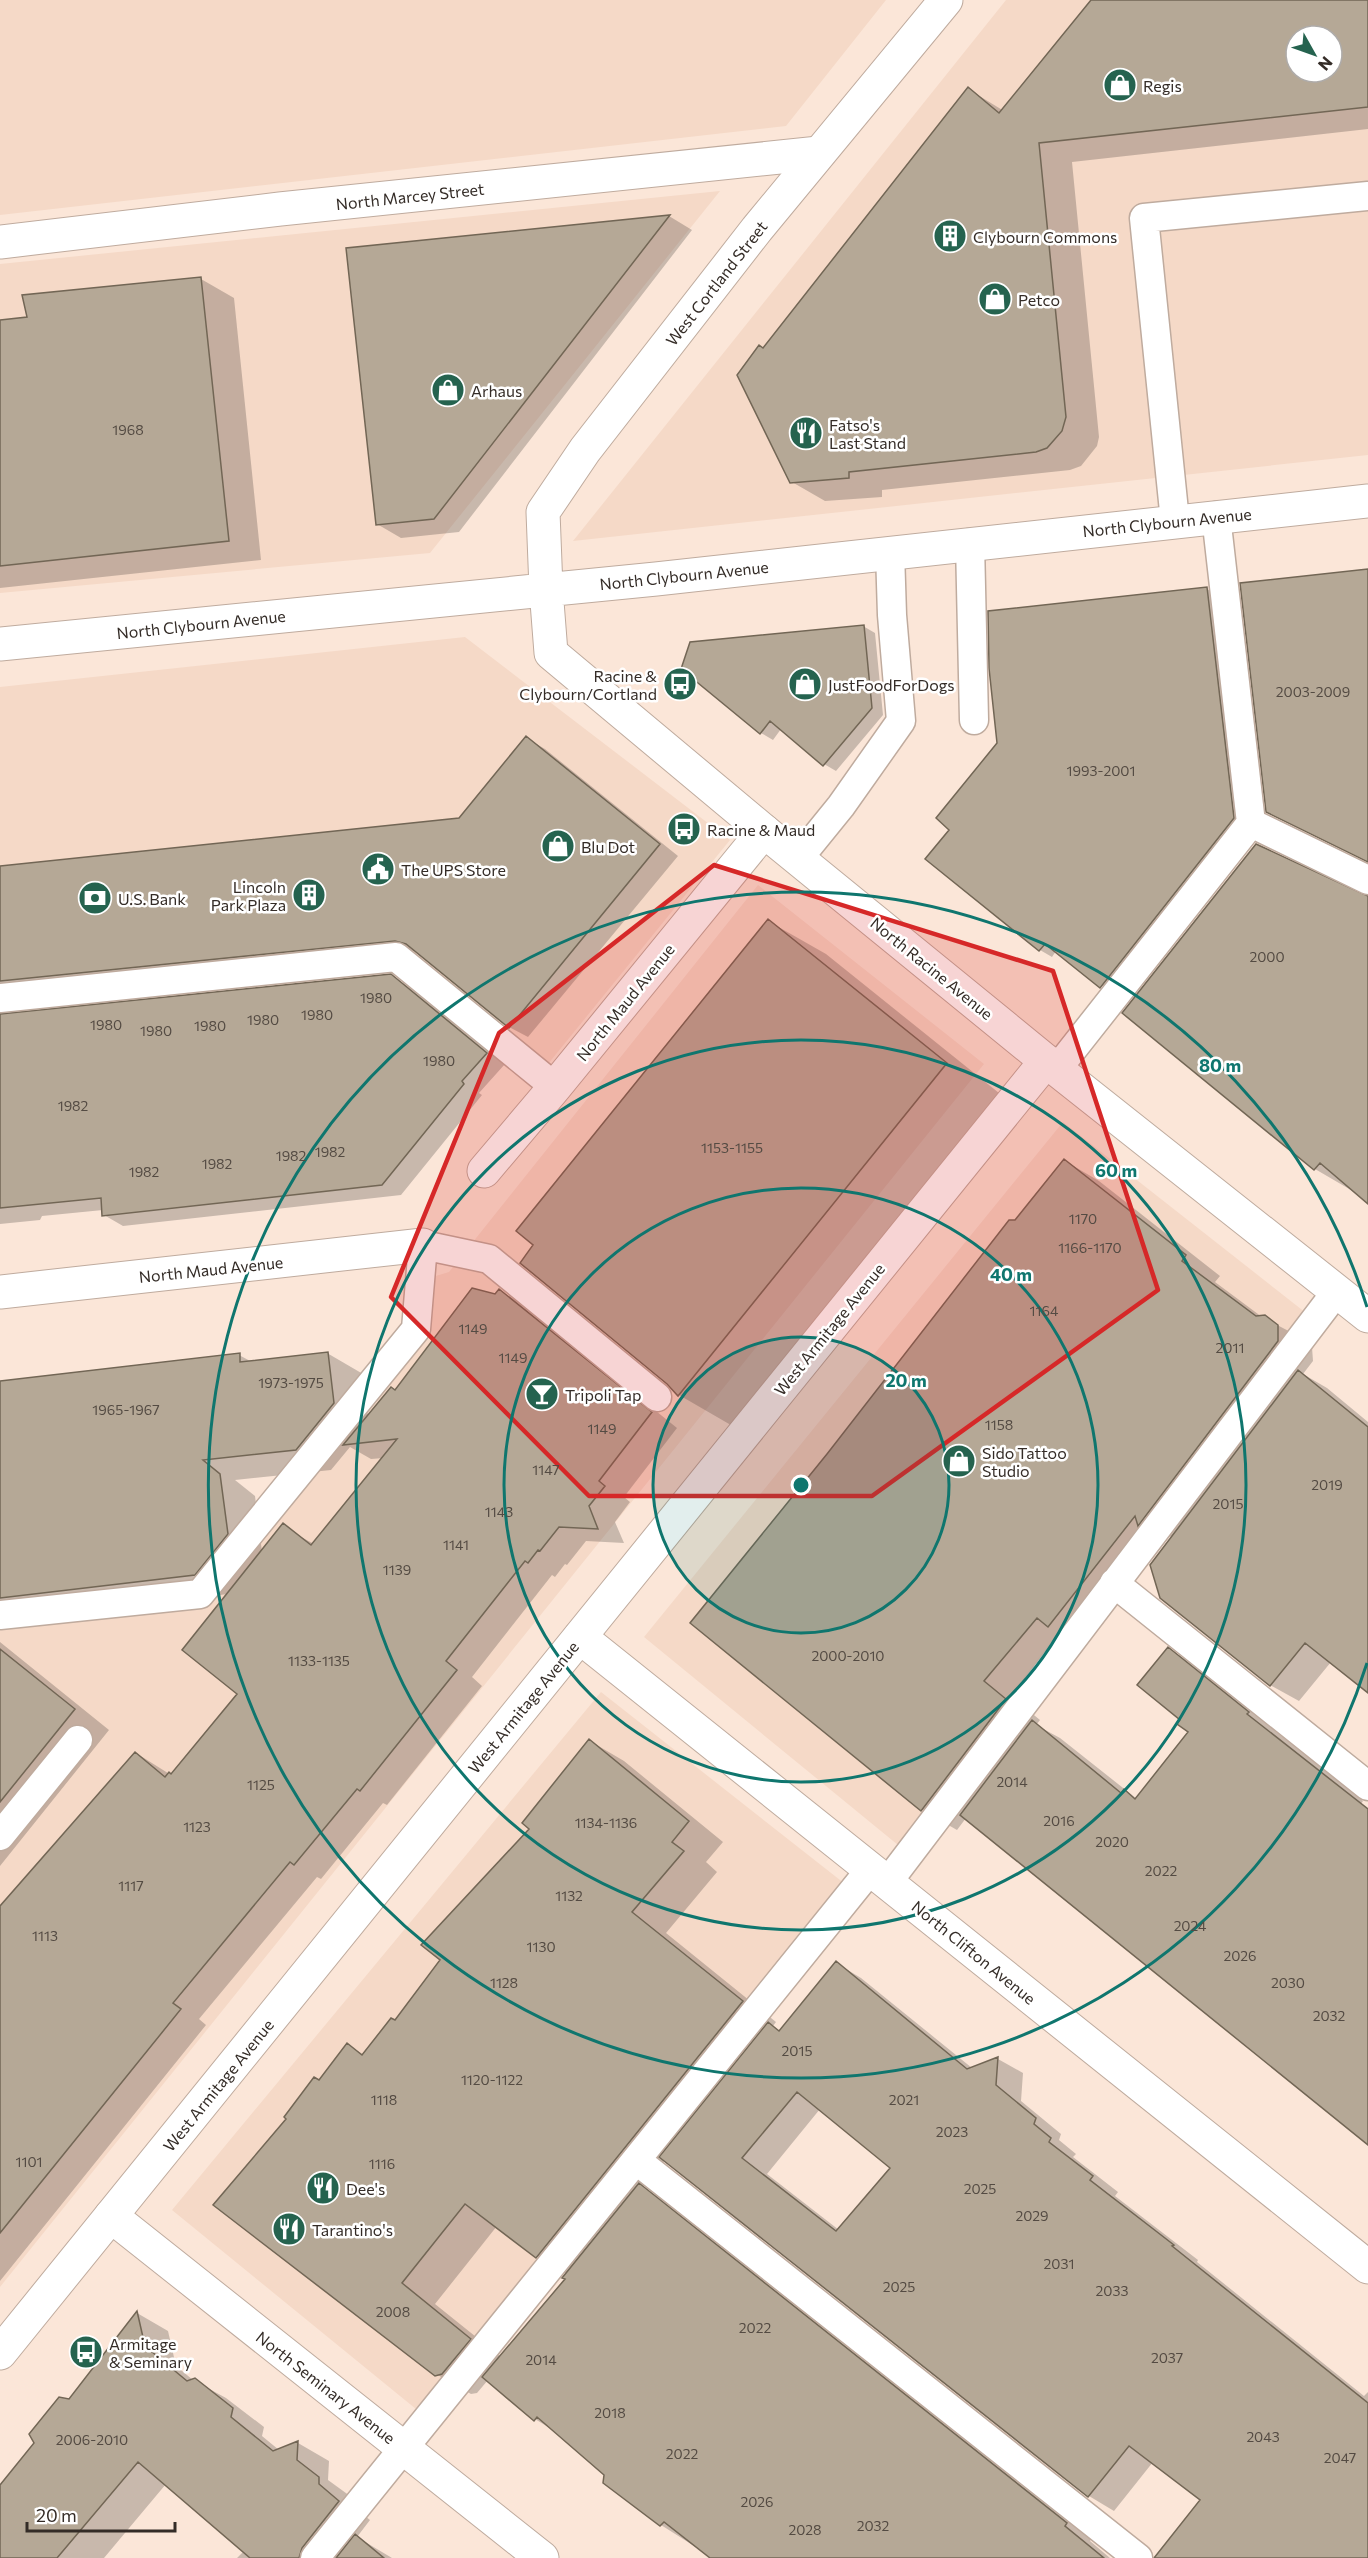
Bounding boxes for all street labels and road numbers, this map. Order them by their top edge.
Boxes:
street label: North Marcey Street [335,179,486,213]
street label: West Cortland Street [661,216,771,349]
street label: North Clybourn Avenue [1081,504,1253,540]
street label: North Clybourn Avenue [598,557,770,593]
street label: North Clybourn Avenue [115,606,287,642]
street label: North Racine Avenue [867,913,997,1023]
street label: North Maud Avenue [572,940,678,1064]
street label: North Maud Avenue [138,1252,284,1286]
street label: West Armitage Avenue [770,1259,888,1399]
street label: West Armitage Avenue [464,1637,582,1777]
street label: North Clifton Avenue [908,1896,1040,2008]
street label: West Armitage Avenue [159,2015,277,2155]
street label: North Seminary Avenue [253,2327,399,2447]

